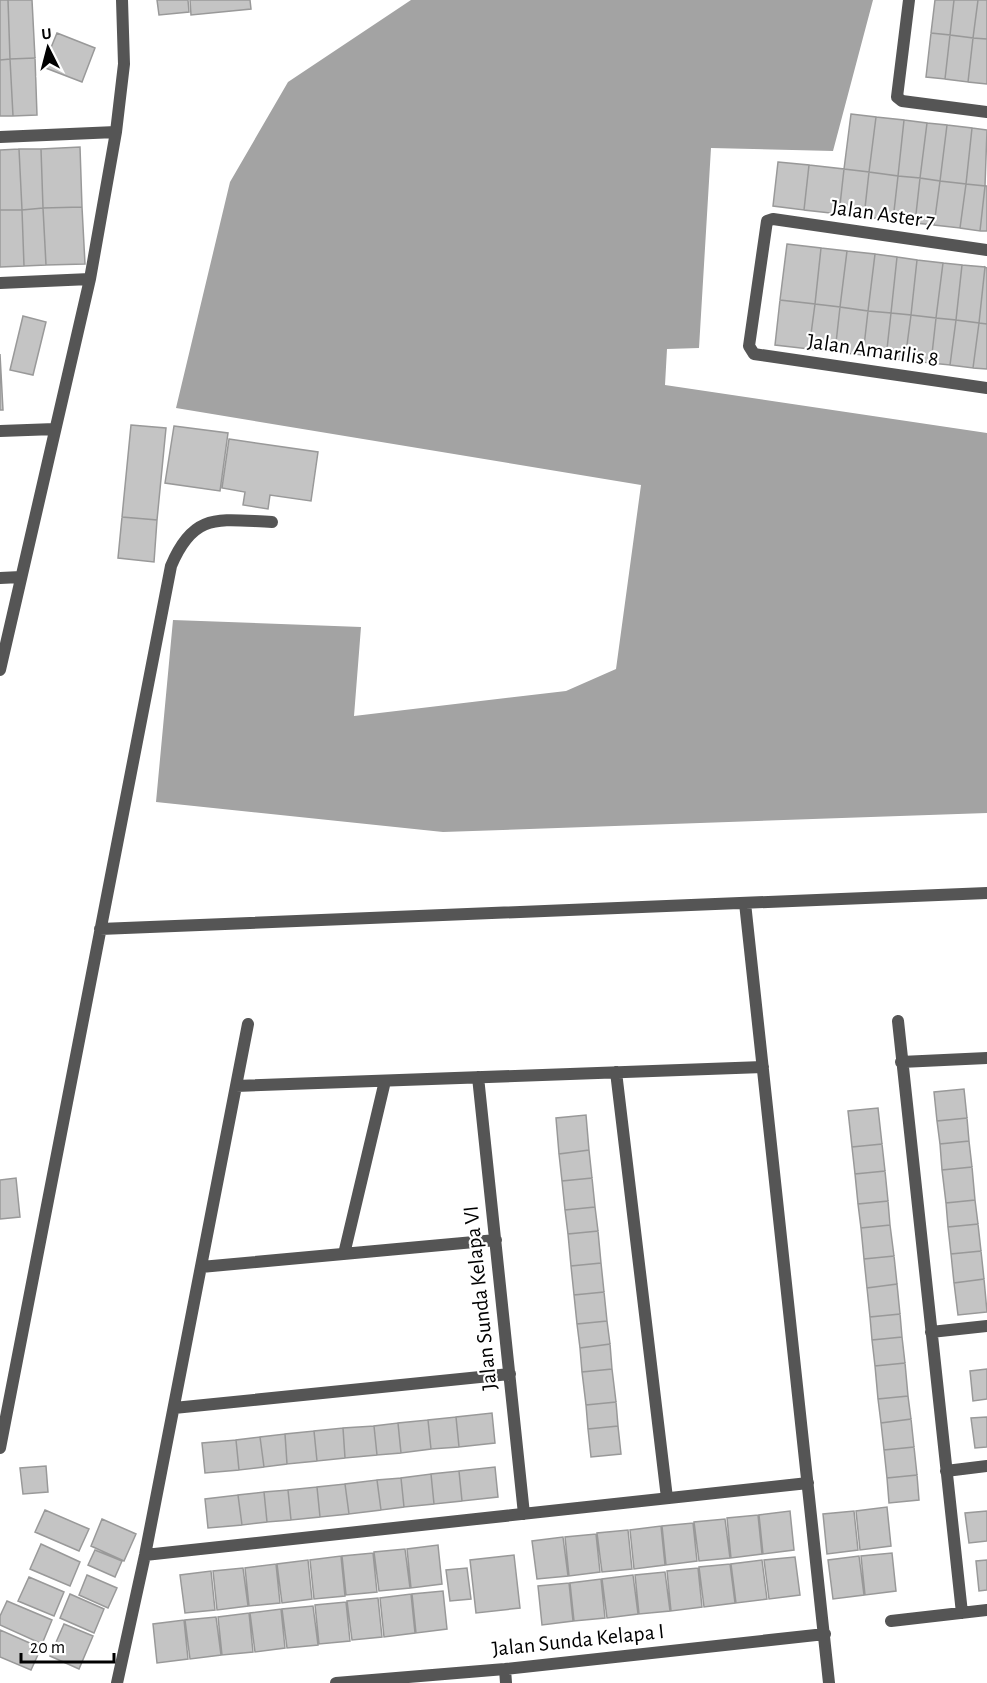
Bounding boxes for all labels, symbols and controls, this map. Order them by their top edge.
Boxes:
north arrow [18,18,78,78]
text: U [41,26,52,43]
street label: Jalan Aster 7 [830,196,936,232]
street label: Jalan Amarilis 8 [806,330,940,370]
street label: Jalan Sunda Kelapa VI [459,1205,501,1391]
street label: Jalan Sunda Kelapa I [491,1620,665,1660]
scale bar [21,1626,114,1664]
text: 20 m [30,1639,65,1657]

